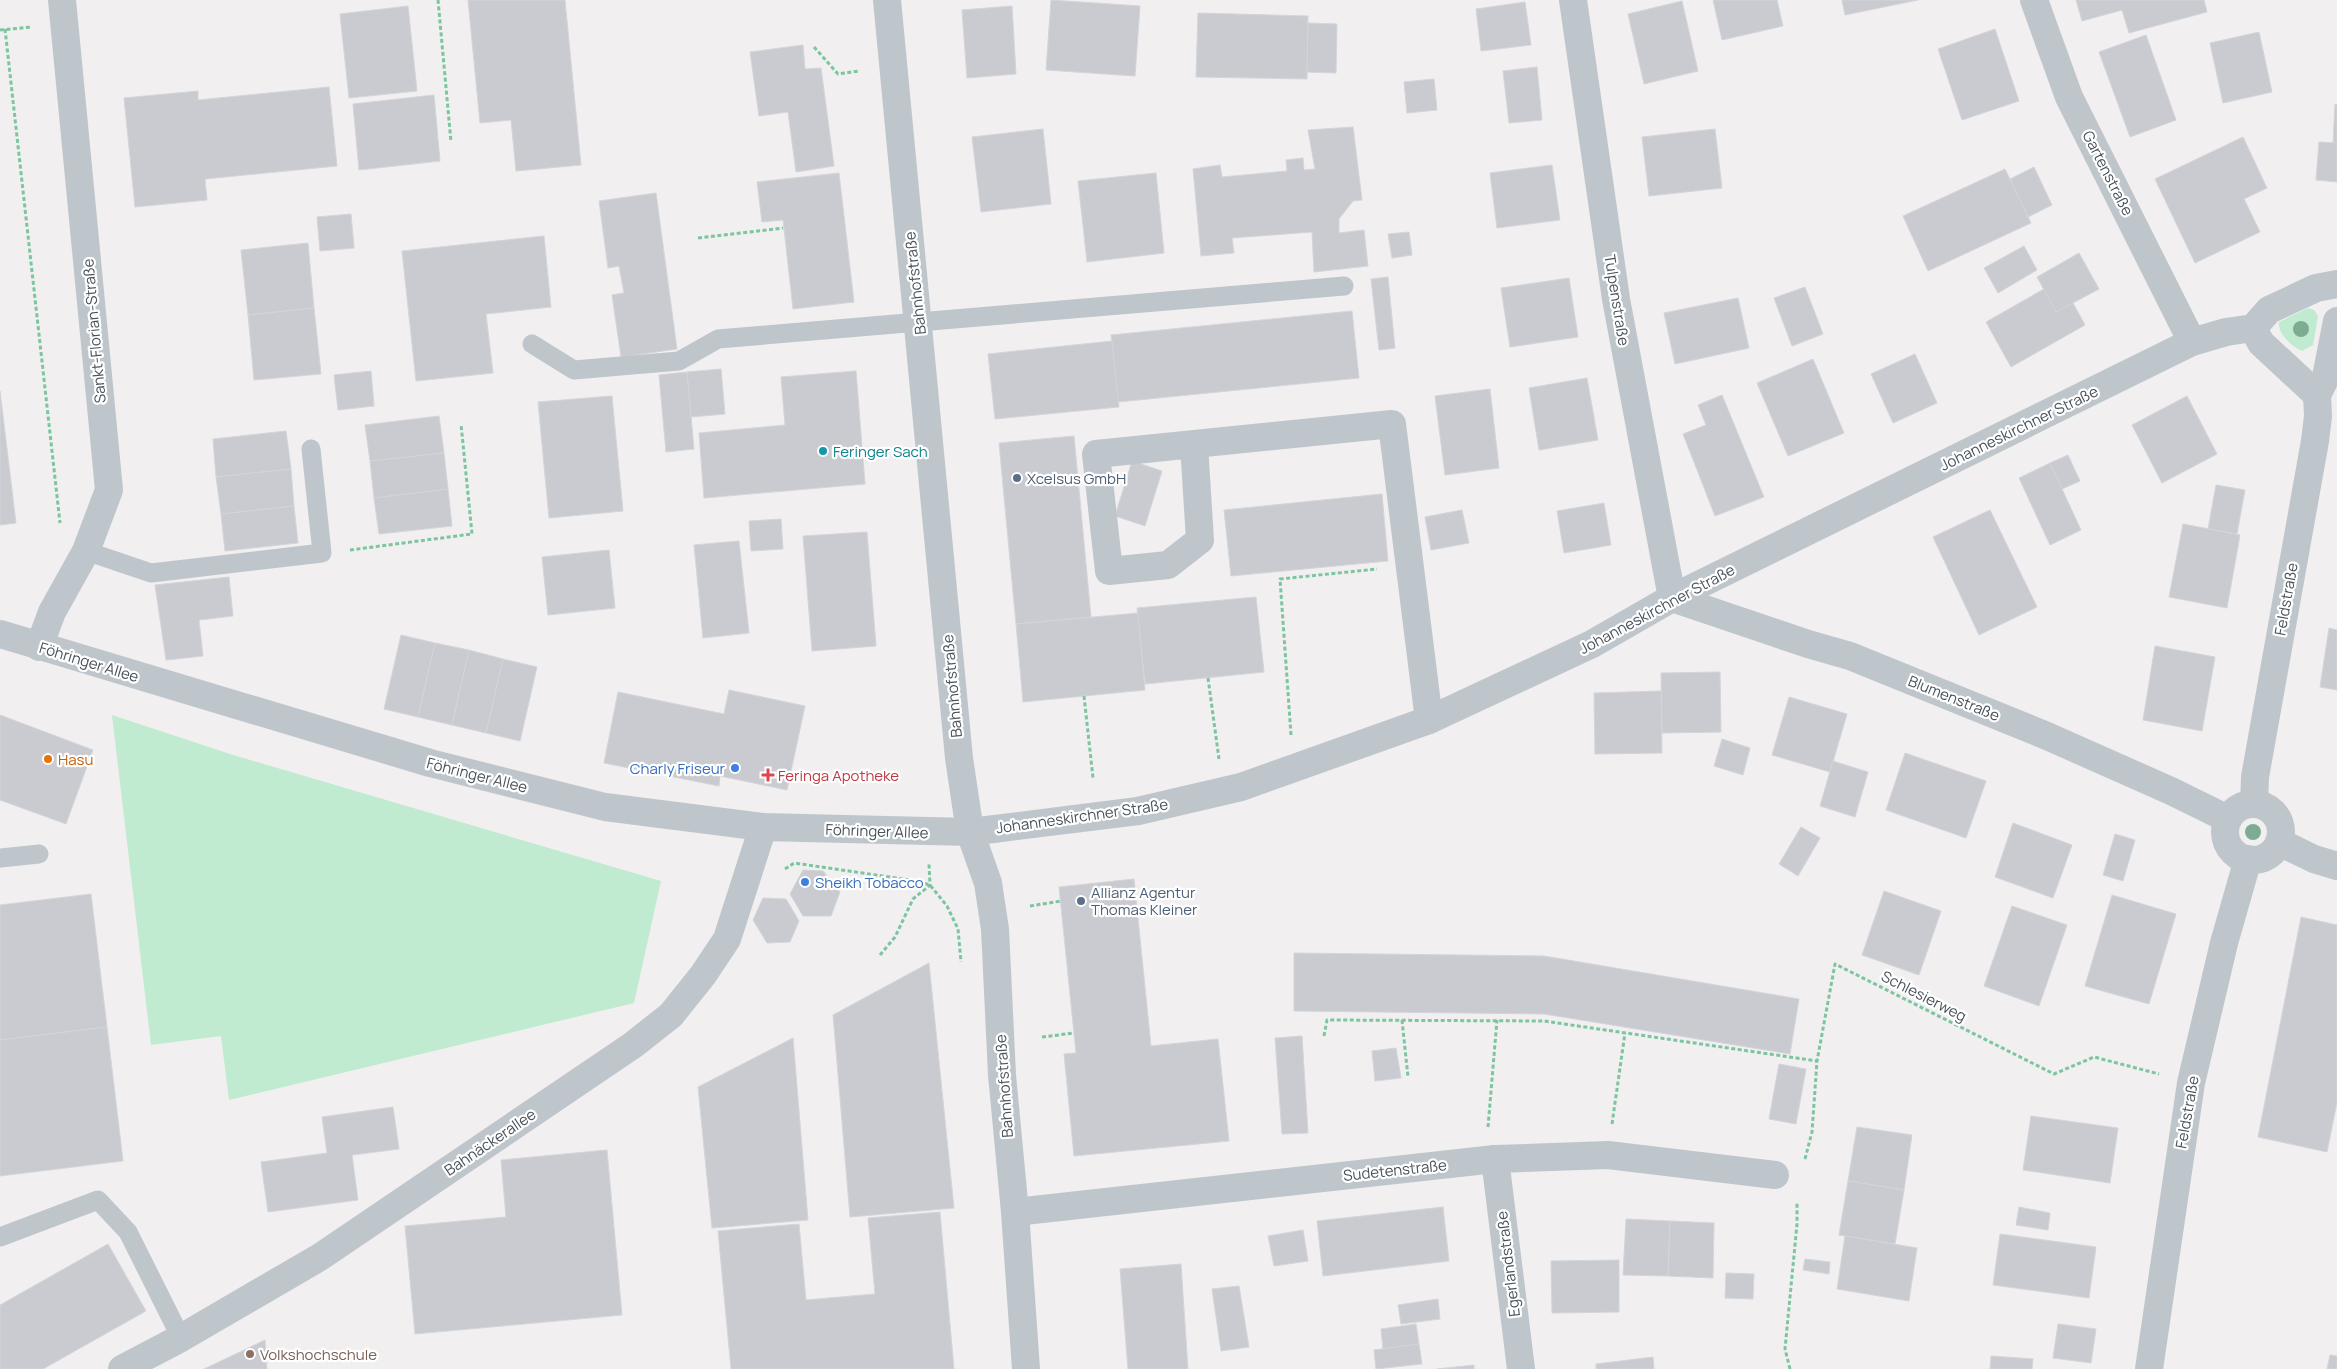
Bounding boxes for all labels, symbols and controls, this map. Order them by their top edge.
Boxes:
street label: Gartenstraße [2078,127,2138,219]
street label: Bahnhofstraße [899,230,931,336]
street label: Tulpenstraße [1599,253,1635,347]
street label: Sankt-Florian-Straße [77,258,111,404]
street label: Johanneskirchner Straße [1936,380,2102,475]
place label: Feringer Sach [833,441,928,462]
marker: Feringer Sach [817,445,829,457]
place label: Xcelsus GmbH [1027,468,1126,489]
marker: Xcelsus GmbH [1011,472,1023,484]
street label: Johanneskirchner Straße [1576,559,1739,659]
street label: Feldstraße [2269,561,2303,637]
street label: Bahnhofstraße [937,633,967,738]
street label: Föhringer Allee [37,637,142,687]
street label: Blumenstraße [1905,670,2003,726]
place label: Hasu [58,749,93,770]
street label: Föhringer Allee [424,752,530,798]
marker: Hasu [42,753,54,765]
place label: Charly Friseur [630,758,726,779]
marker: Charly Friseur [729,762,741,774]
place label: Feringa Apotheke [778,765,899,786]
marker: Feringa Apotheke [762,769,774,781]
street label: Johanneskirchner Straße [995,794,1170,838]
street label: Föhringer Allee [825,819,929,843]
place label: Sheikh Tobacco [815,872,924,893]
marker: Sheikh Tobacco [799,876,811,888]
place label: Allianz Agentur Thomas Kleiner [1091,882,1198,920]
marker: Allianz Agentur Thomas Kleiner [1075,895,1087,907]
street label: Schlesierweg [1878,965,1970,1027]
street label: Bahnhofstraße [990,1033,1018,1138]
street label: Feldstraße [2170,1074,2204,1150]
street label: Bahnäckerallee [440,1104,540,1180]
street label: Sudetenstraße [1342,1154,1448,1186]
street label: Egerlandstraße [1491,1210,1525,1318]
place label: Volkshochschule [260,1344,377,1365]
marker: Volkshochschule [244,1348,256,1360]

